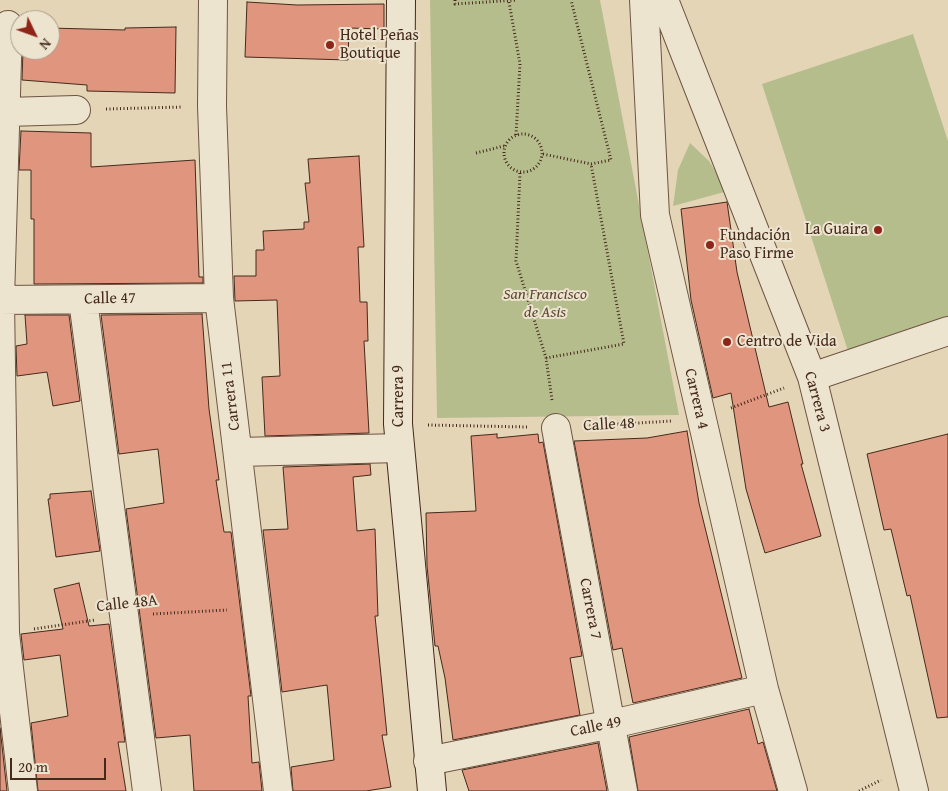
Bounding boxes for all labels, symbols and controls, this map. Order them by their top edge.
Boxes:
north arrow [10,10,60,60]
place label: Hotel Peñas Boutique [340,26,419,64]
text: N [35,34,56,55]
marker: Hotel Peñas Boutique [324,39,336,51]
place label: La Guaira [805,220,868,240]
marker: La Guaira [872,224,884,236]
place label: Fundación Paso Firme [720,226,794,264]
marker: Fundación Paso Firme [704,239,716,251]
park label: San Francisco de Asis [503,285,587,323]
street label: Calle 47 [84,289,136,309]
place label: Centro de Vida [737,332,837,352]
marker: Centro de Vida [721,336,733,348]
street label: Carrera 11 [217,360,245,432]
street label: Carrera 9 [389,365,409,427]
street label: Carrera 4 [680,367,712,431]
street label: Carrera 3 [800,370,834,434]
street label: Calle 48 [583,414,635,436]
street label: Carrera 7 [575,577,605,641]
street label: Calle 48A [95,591,159,617]
street label: Calle 49 [569,712,623,742]
scale bar [12,748,109,780]
text: 20 m [18,756,48,777]

